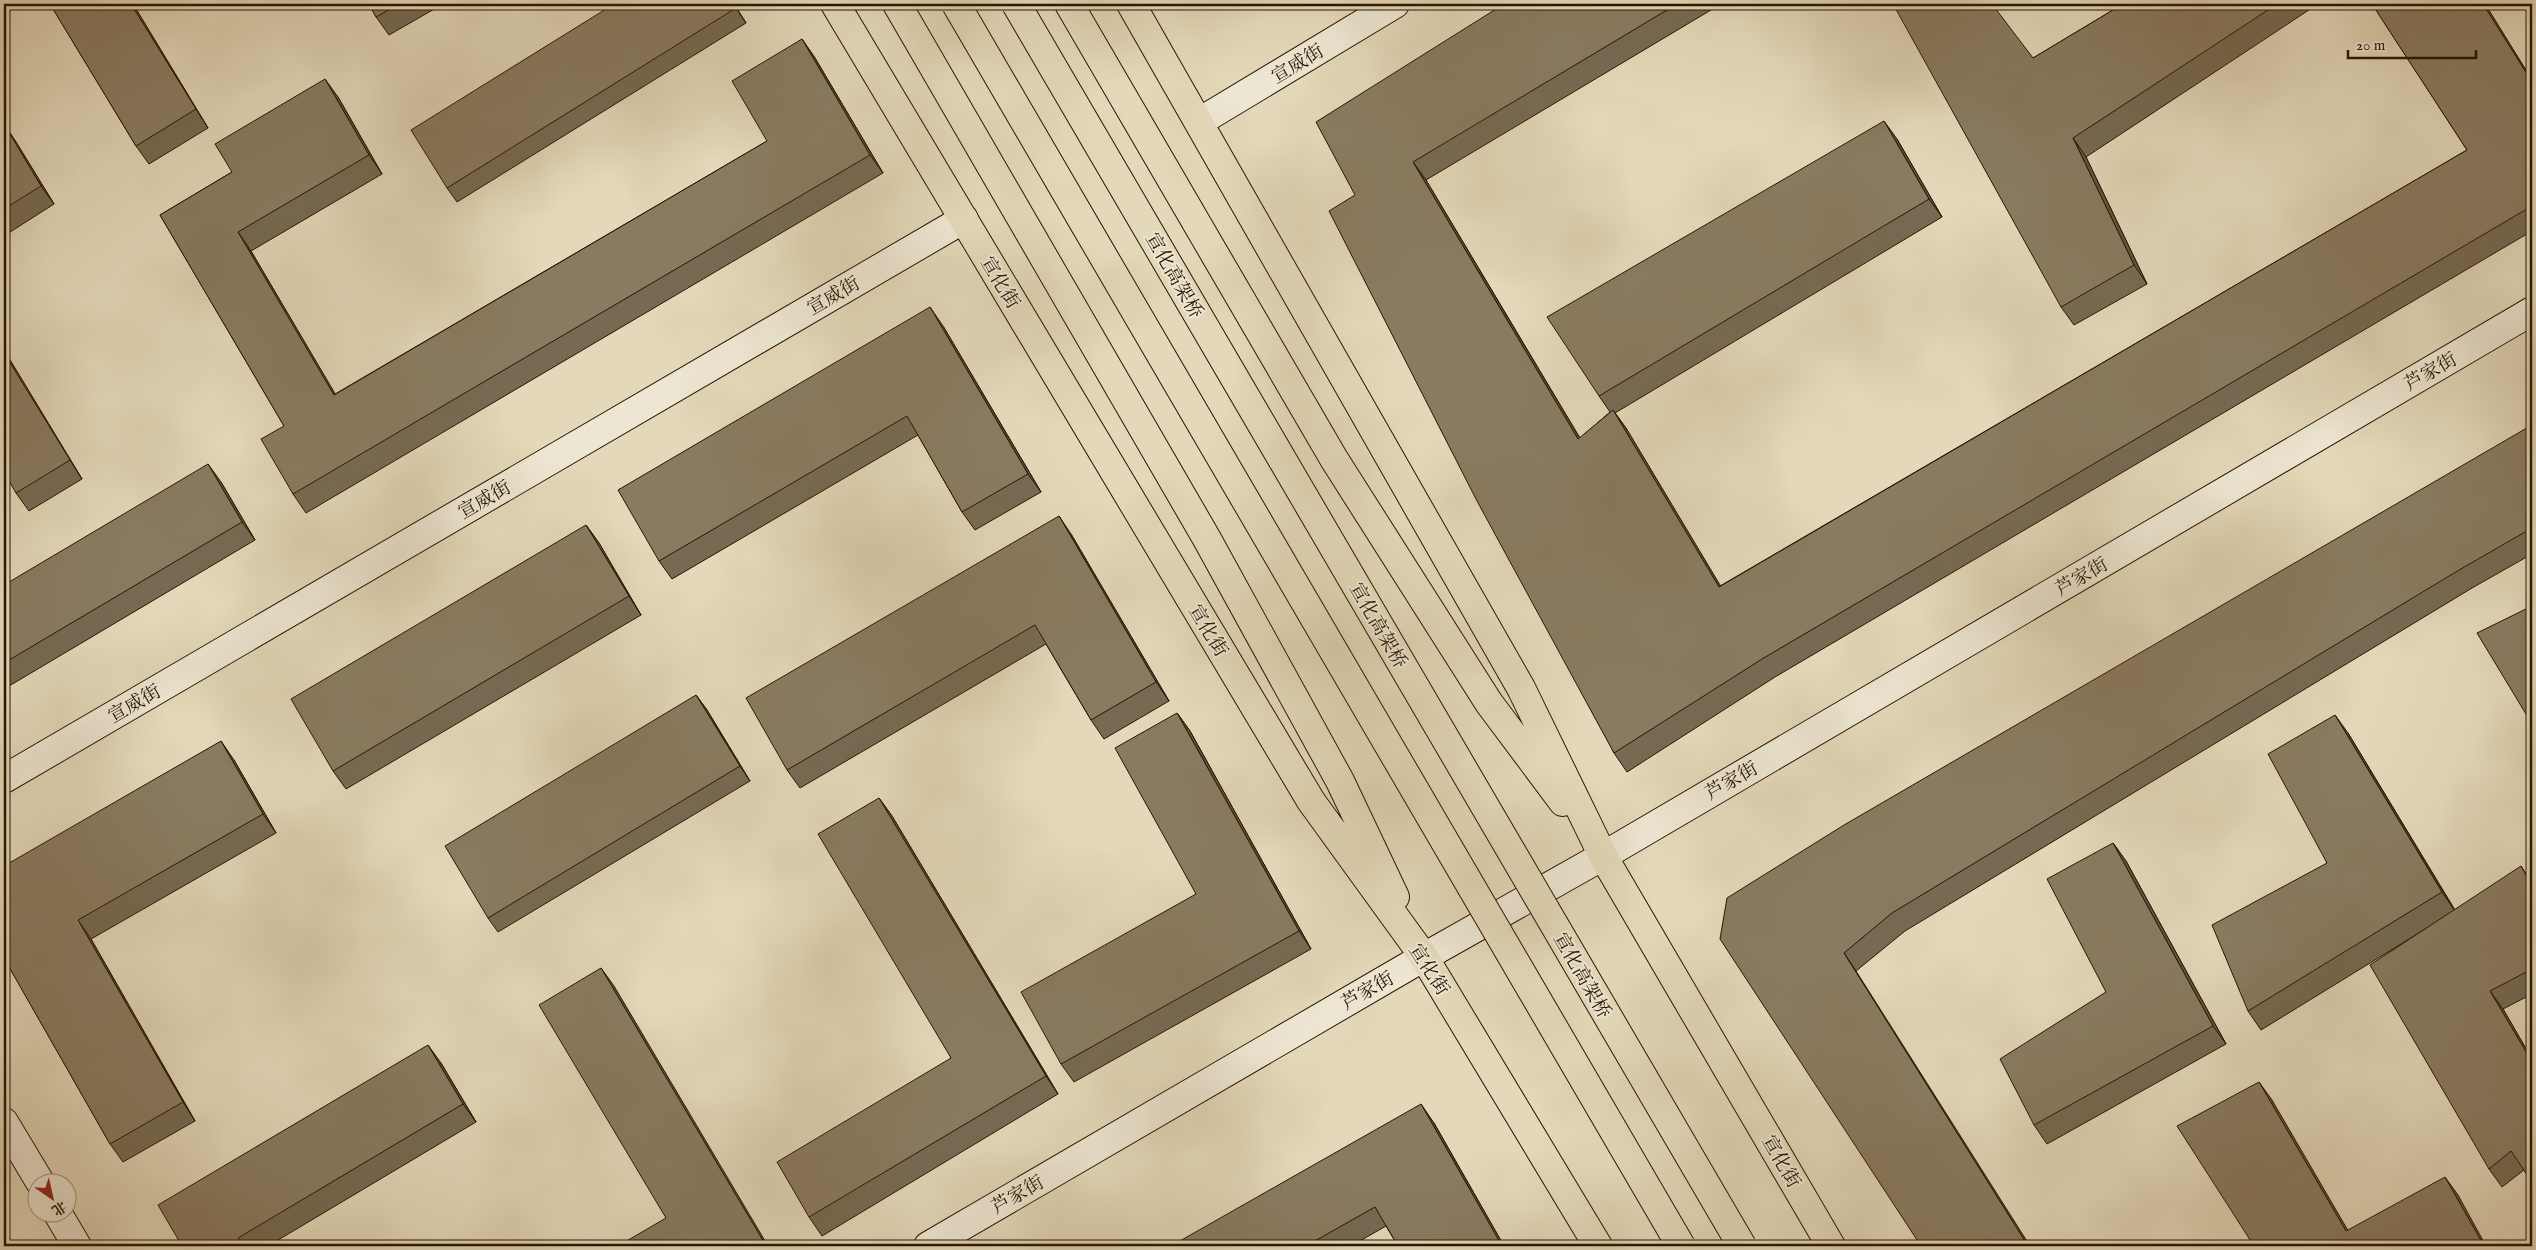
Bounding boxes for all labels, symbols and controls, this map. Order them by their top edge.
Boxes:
scale bar [2348,28,2476,60]
text: 20 m [2356,36,2386,55]
street label: 宣威街 [1267,40,1329,90]
street label: 宣化高架桥 [1139,229,1207,323]
street label: 宣化街 [974,252,1024,314]
street label: 宣威街 [803,272,865,321]
street label: 芦家街 [2400,348,2462,397]
street label: 宣威街 [454,476,516,525]
street label: 芦家街 [2051,553,2113,602]
street label: 宣化高架桥 [1343,579,1411,673]
street label: 宣化街 [1182,600,1232,662]
street label: 宣威街 [104,680,166,729]
street label: 芦家街 [1701,757,1763,806]
street label: 宣化高架桥 [1547,929,1615,1023]
street label: 宣化街 [1403,940,1454,1001]
street label: 芦家街 [1337,967,1399,1016]
street label: 宣化街 [1756,1131,1805,1193]
street label: 芦家街 [987,1171,1049,1220]
north arrow [28,1172,78,1222]
text: 北 [48,1197,70,1219]

